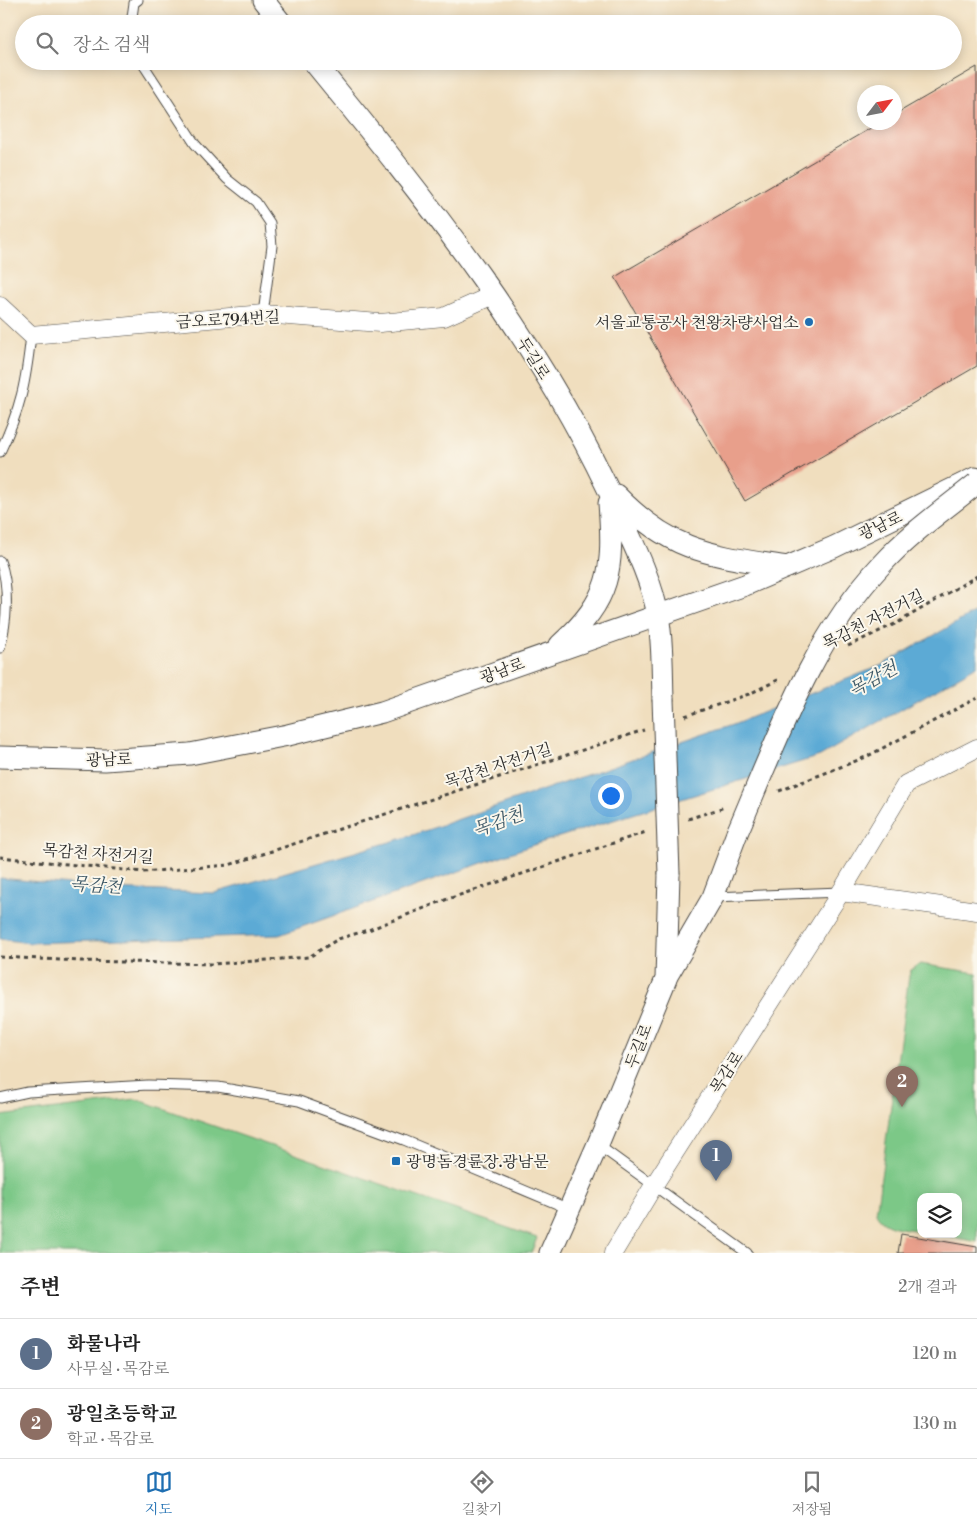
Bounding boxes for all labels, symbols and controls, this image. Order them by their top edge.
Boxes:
search box [15,15,962,70]
icon: search [33,29,61,57]
text: 장소 검색 [73,33,150,57]
north arrow [857,85,902,130]
street label: 금오로794번길 [175,307,281,333]
place label: 서울교통공사 천왕차량사업소 [595,313,799,333]
marker: 서울교통공사 천왕차량사업소 [803,316,815,328]
street label: 두길로 [512,334,554,384]
street label: 광남로 [855,507,906,545]
street label: 목감천 자전거길 [819,586,928,654]
street label: 광남로 [477,653,528,688]
water label: 목감천 [845,656,903,702]
street label: 목감천 자전거길 [442,739,554,793]
street label: 광남로 [86,750,133,770]
your location [598,783,624,809]
water label: 목감천 [470,802,528,842]
street label: 목감천 자전거길 [42,840,154,868]
water label: 목감천 [69,872,124,899]
street label: 두길로 [621,1021,657,1072]
street label: 목감로 [706,1047,748,1097]
pin: 2 [886,1066,918,1107]
pin: 1 [700,1140,732,1181]
place label: 광명돔경륜장.광남문 [406,1152,549,1172]
marker: 광명돔경륜장.광남문 [390,1155,402,1167]
map controls [917,1193,962,1238]
button: layers [917,1193,962,1238]
text: 주변 [20,1275,61,1301]
text: 2개 결과 [898,1277,957,1297]
text: 화물나라 [67,1332,140,1356]
text: 1 [32,1344,40,1364]
text: 120 m [913,1344,957,1364]
text: 사무실 · 목감로 [67,1359,169,1379]
text: 광일초등학교 [67,1402,177,1426]
text: 2 [31,1414,41,1434]
text: 130 m [913,1414,957,1434]
text: 학교 · 목감로 [67,1429,154,1449]
tab: 지도 [145,1468,173,1519]
tab: 길찾기 [462,1468,503,1519]
tab: 저장됨 [792,1468,832,1519]

